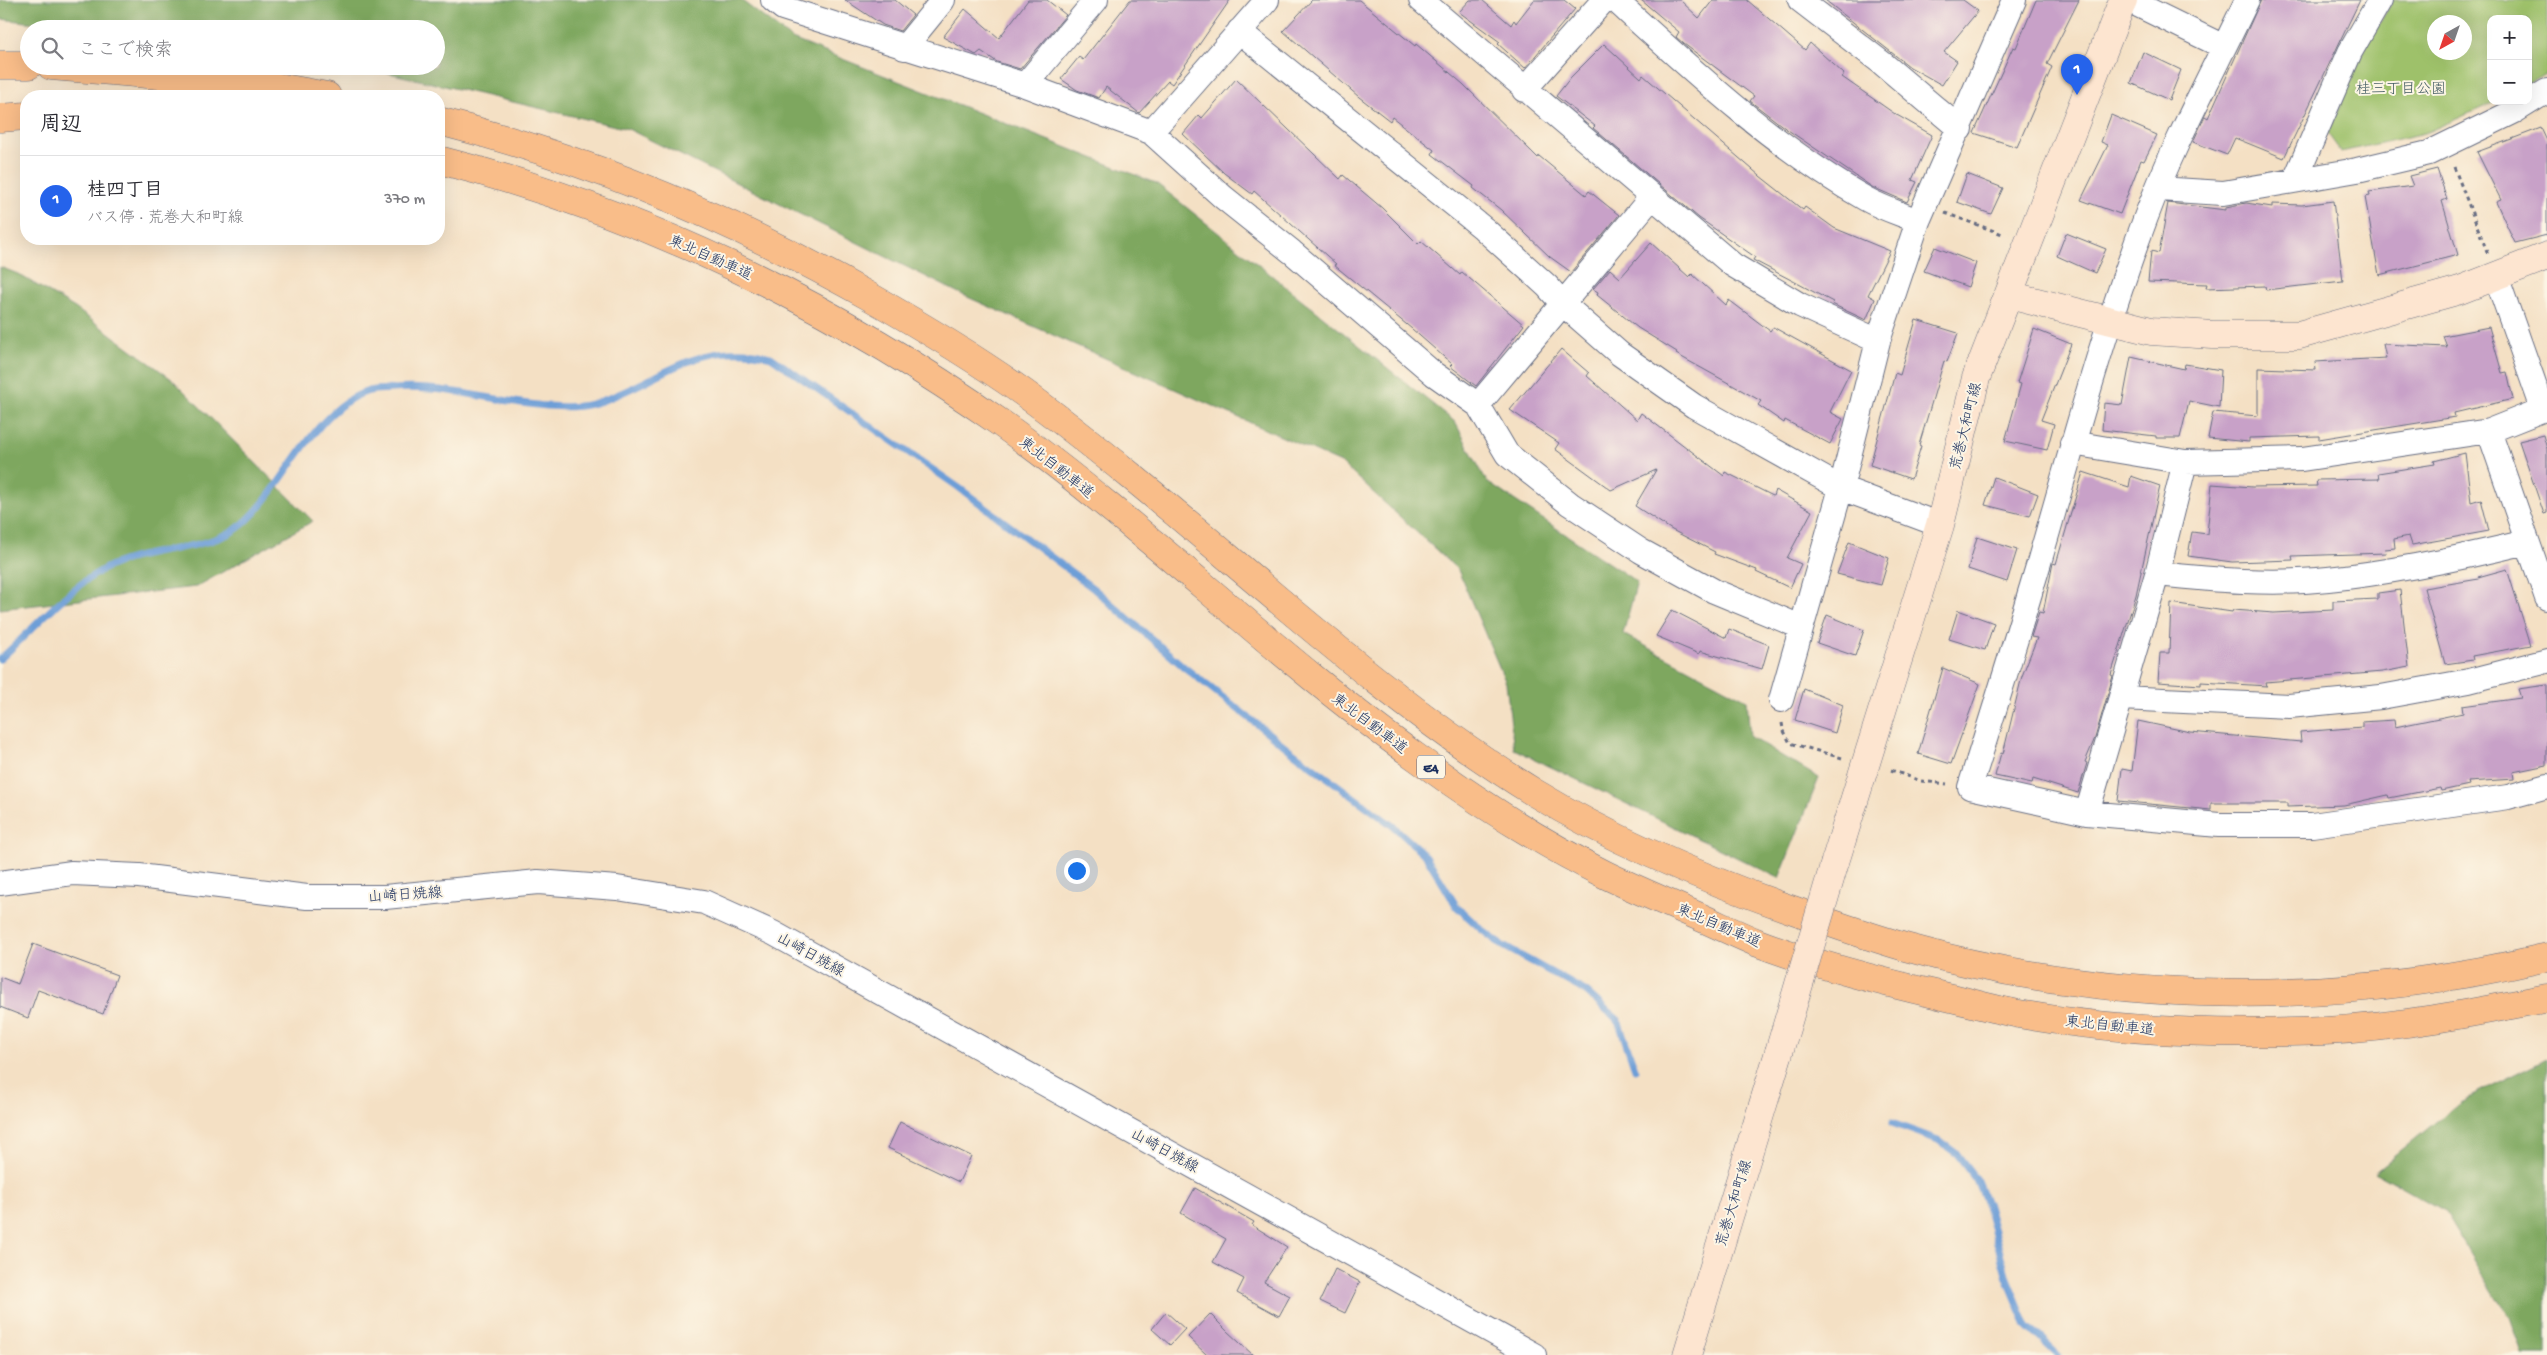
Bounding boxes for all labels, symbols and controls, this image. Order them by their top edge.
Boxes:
north arrow [2427,15,2472,60]
map controls [2487,15,2532,105]
button: + [2487,15,2532,60]
search box [20,20,445,75]
icon: search [38,34,66,62]
text: ここで検索 [78,40,173,63]
pin: 1 [2061,54,2093,95]
button: − [2487,60,2532,105]
park label: 桂三丁目公園 [2356,81,2446,99]
text: 周辺 [40,114,82,139]
text: 桂四丁目 [87,180,163,203]
text: 1 [53,191,59,210]
text: 370 m [384,191,425,210]
text: バス停 · 荒巻大和町線 [87,210,244,229]
street label: 東北自動車道 [665,231,755,285]
street label: 荒巻大和町線 [1946,380,1987,472]
street label: 東北自動車道 [1015,433,1097,503]
street label: 東北自動車道 [1327,690,1411,759]
road number: E4 [1417,756,1445,779]
your location [1064,858,1090,884]
street label: 山崎日焼線 [367,883,443,908]
street label: 東北自動車道 [1673,900,1764,953]
street label: 山崎日焼線 [773,929,848,982]
street label: 東北自動車道 [2064,1012,2156,1041]
street label: 山崎日焼線 [1127,1125,1202,1178]
street label: 荒巻大和町線 [1712,1158,1757,1249]

